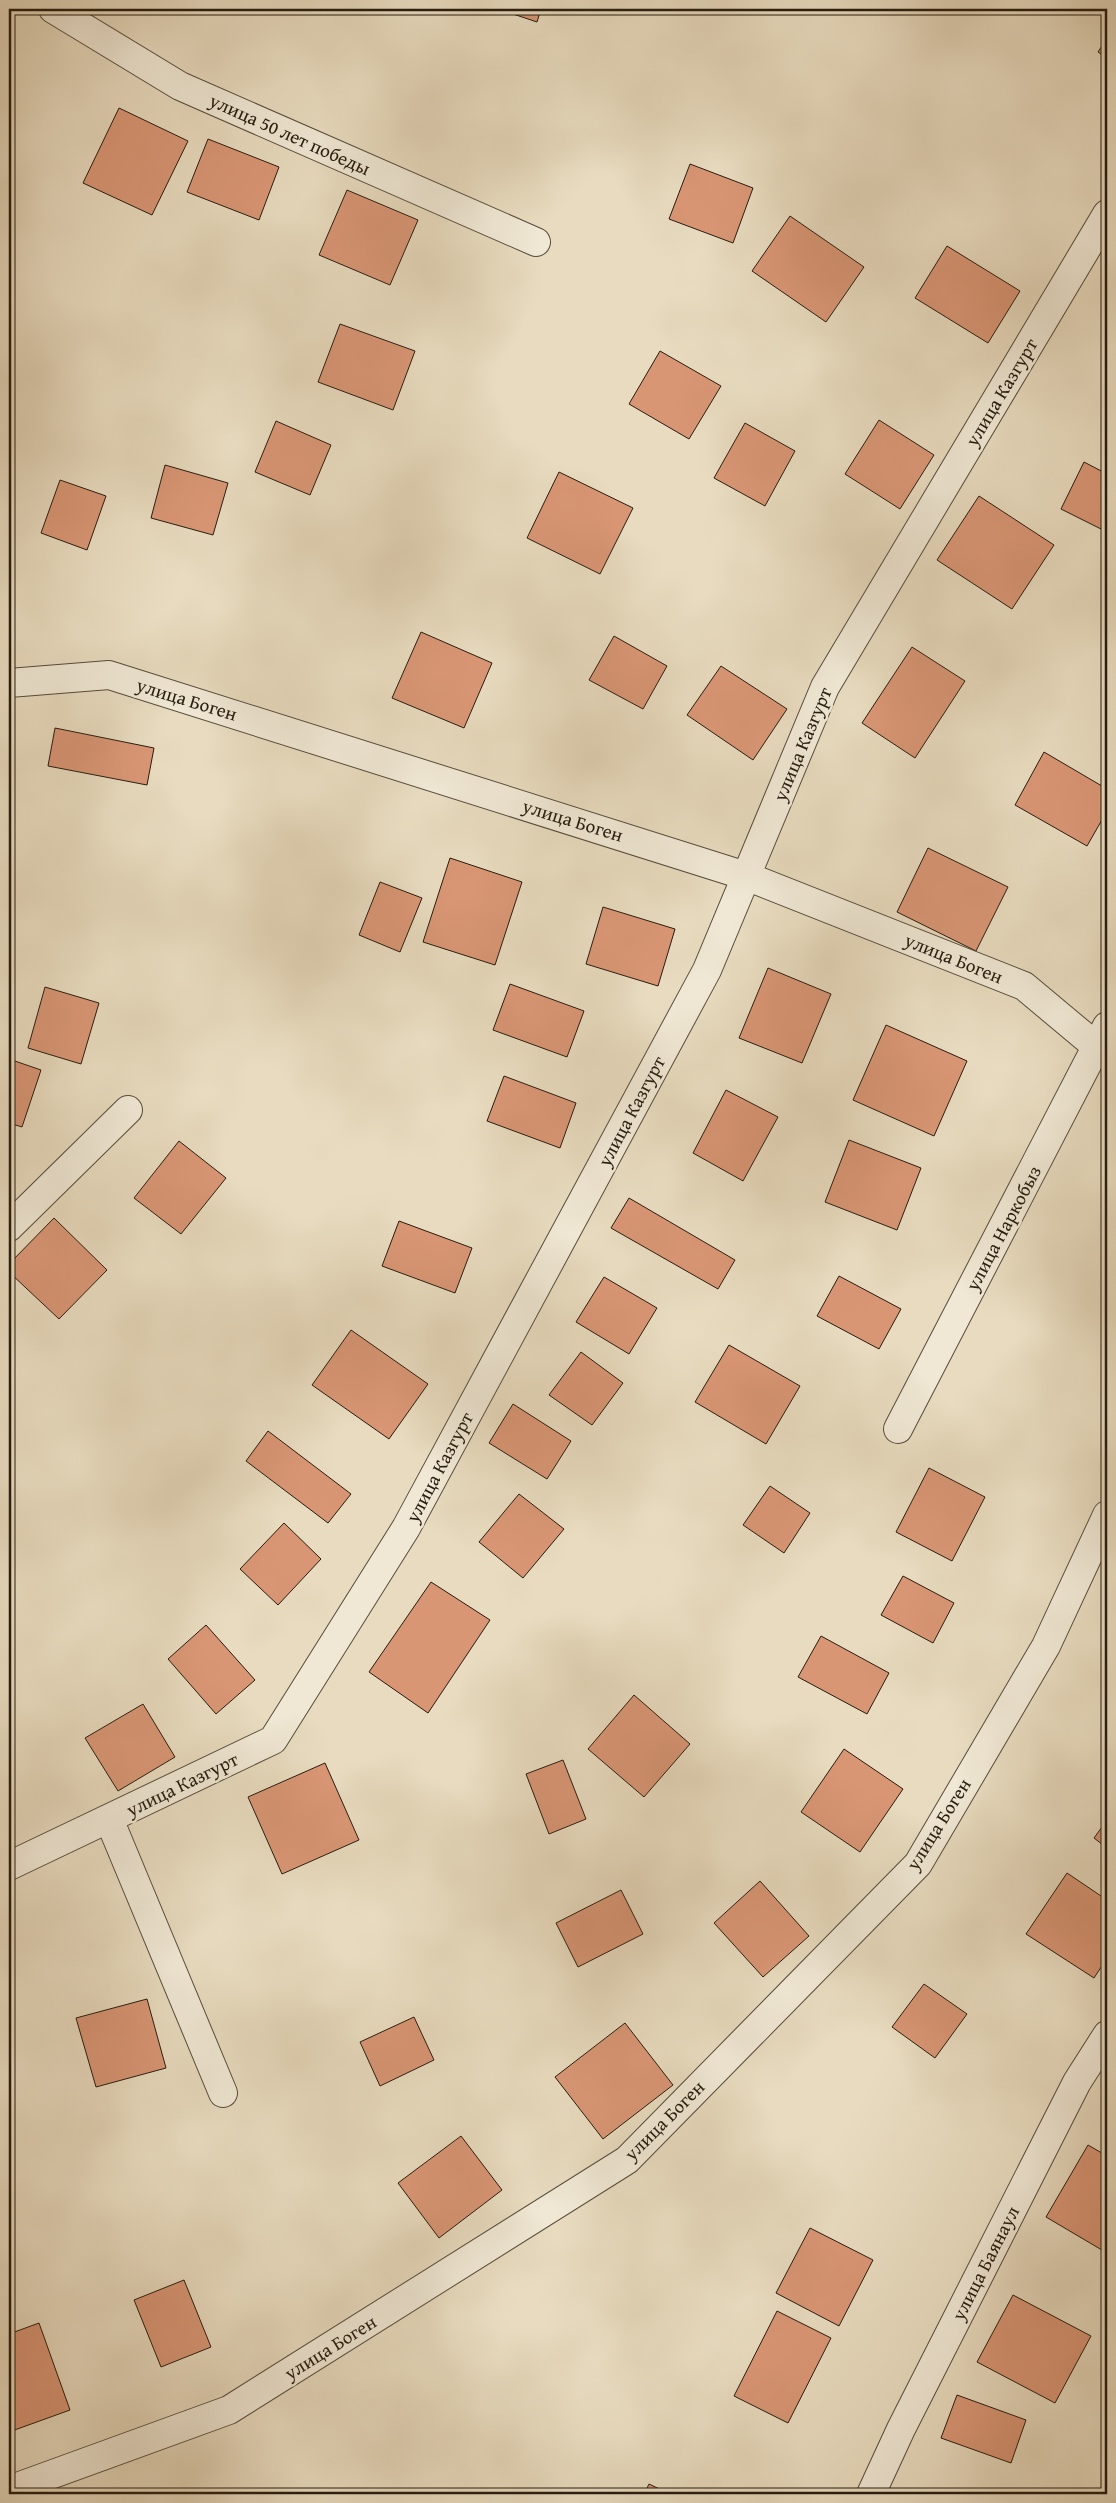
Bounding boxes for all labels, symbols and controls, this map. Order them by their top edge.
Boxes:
street label: улица 50 лет победы [204,86,375,182]
street label: улица Казгурт [957,332,1045,452]
street label: улица Боген [132,670,241,728]
street label: улица Казгурт [765,682,839,806]
street label: улица Боген [518,791,627,849]
street label: улица Боген [900,925,1007,990]
street label: улица Казгурт [590,1050,672,1172]
street label: улица Наркобыз [958,1160,1048,1297]
street label: улица Казгурт [398,1406,480,1528]
street label: улица Казгурт [120,1744,244,1824]
street label: улица Боген [898,1773,977,1876]
street label: улица Боген [617,2073,711,2167]
street label: улица Баянаул [944,2201,1026,2326]
street label: улица Боген [278,2308,381,2387]

